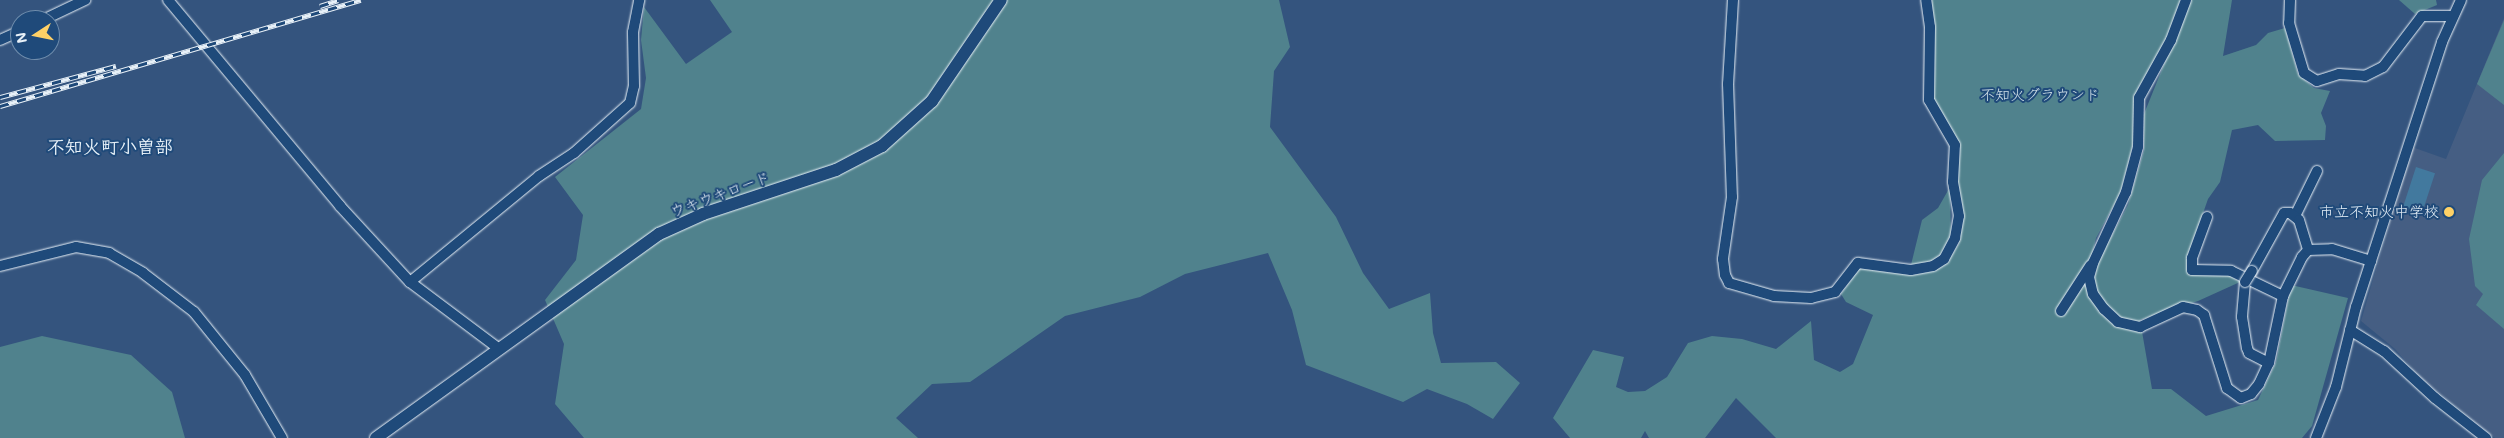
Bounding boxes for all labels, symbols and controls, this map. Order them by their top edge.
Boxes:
north arrow [10,10,60,60]
text: N [10,31,31,45]
park label: 不知火グラウンド [1980,86,2100,104]
district label: 不知火町小曽部 [47,135,173,157]
street label: ウキウキロード [668,168,772,220]
place label: 市立不知火中学校 [2319,203,2439,221]
marker: 市立不知火中学校 [2443,206,2455,218]

